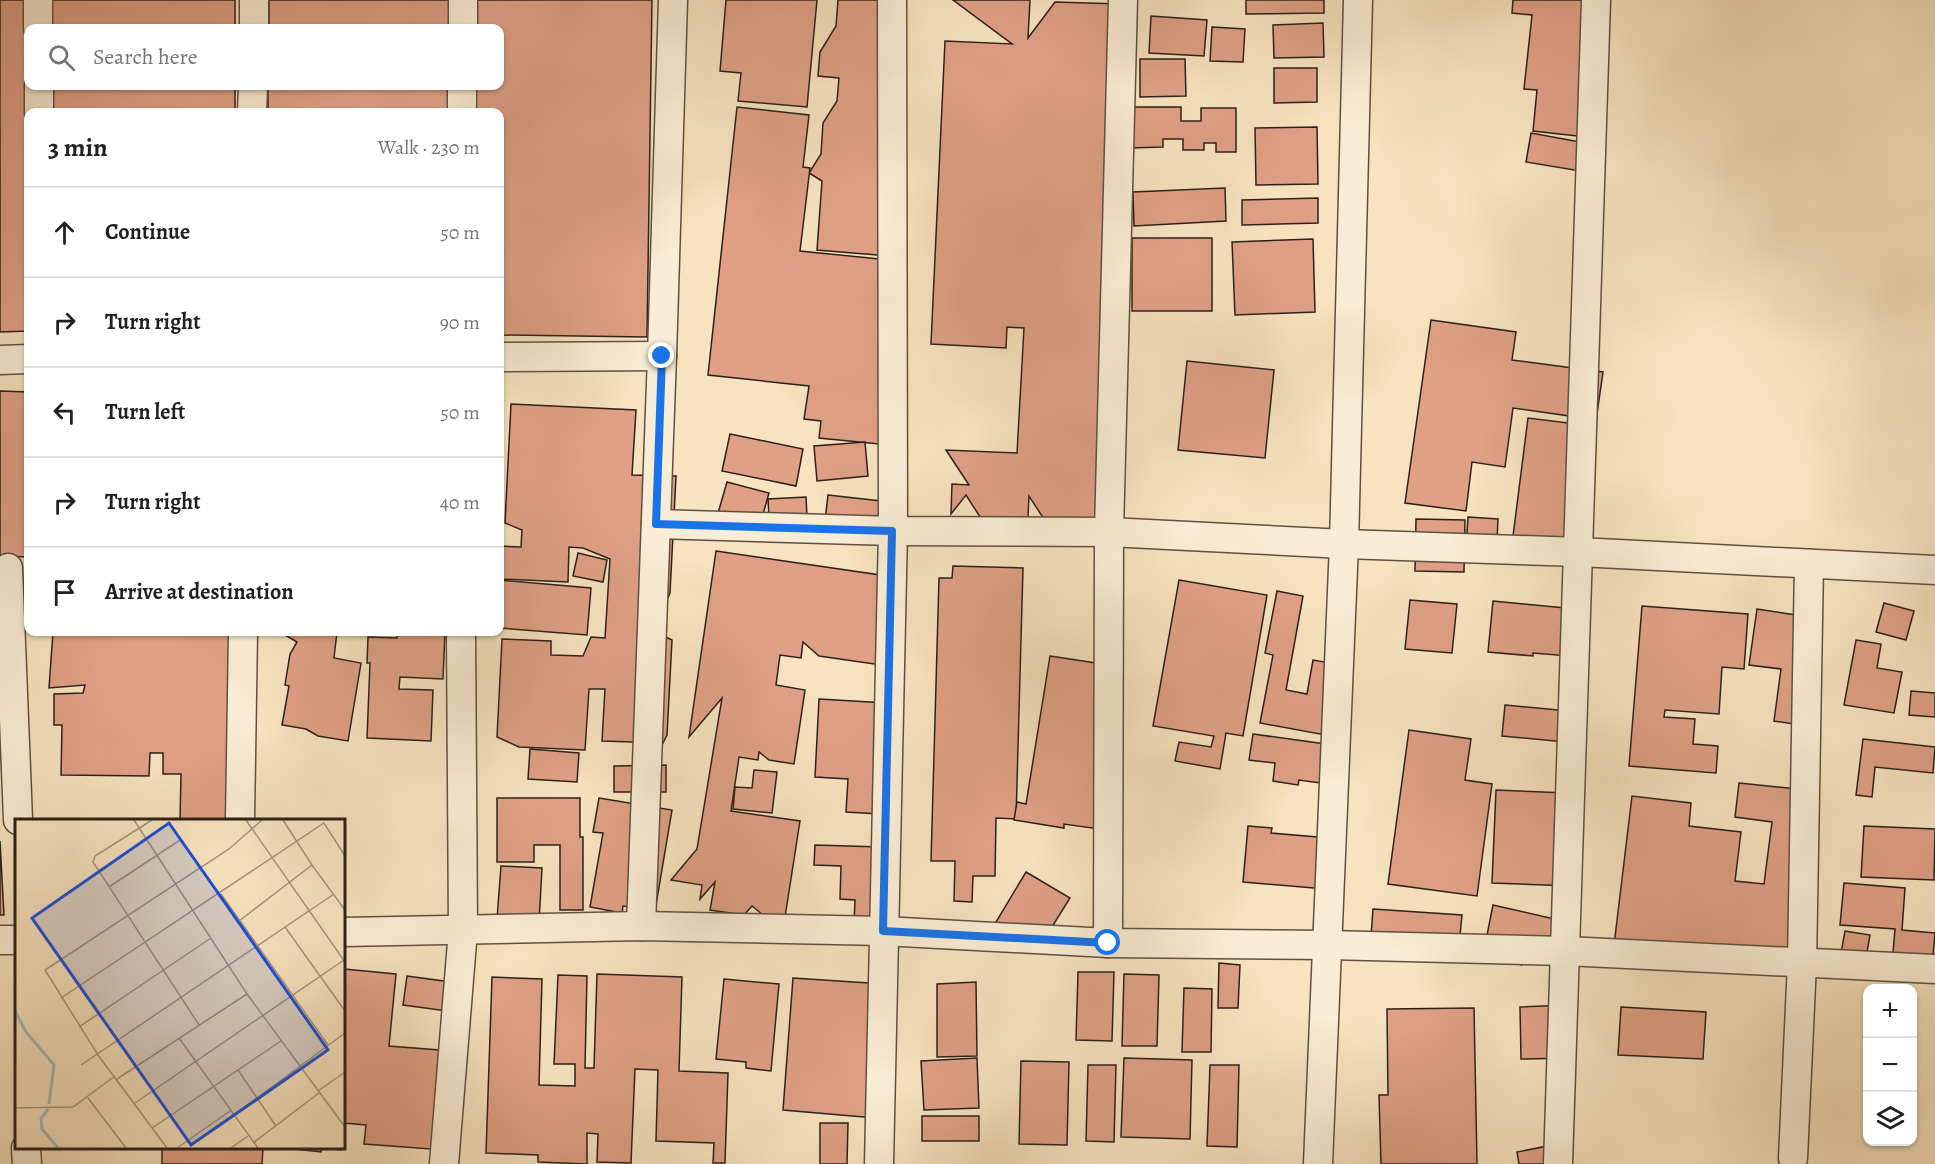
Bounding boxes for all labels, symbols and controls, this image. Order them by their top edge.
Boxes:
search box [24,24,504,90]
icon: search [45,41,78,74]
text: Search here [93,42,198,72]
text: 3 min [48,130,108,165]
text: Walk · 230 m [378,134,480,161]
icon: ahead [48,216,81,249]
text: Continue [105,217,190,247]
text: 50 m [440,219,480,246]
icon: right [48,306,81,339]
text: Turn right [105,307,201,337]
text: 90 m [440,309,480,336]
route end [648,342,674,368]
icon: left [48,396,81,429]
text: Turn left [105,397,185,427]
text: 50 m [440,399,480,426]
icon: right [48,486,81,519]
text: Turn right [105,487,201,517]
text: 40 m [440,489,480,516]
icon: arrive [48,576,81,609]
text: Arrive at destination [105,577,294,607]
inset map [15,819,345,1149]
route start [1094,929,1120,955]
map controls [1863,984,1917,1146]
button: + [1863,984,1917,1038]
button: − [1863,1038,1917,1092]
button: layers [1863,1092,1917,1146]

